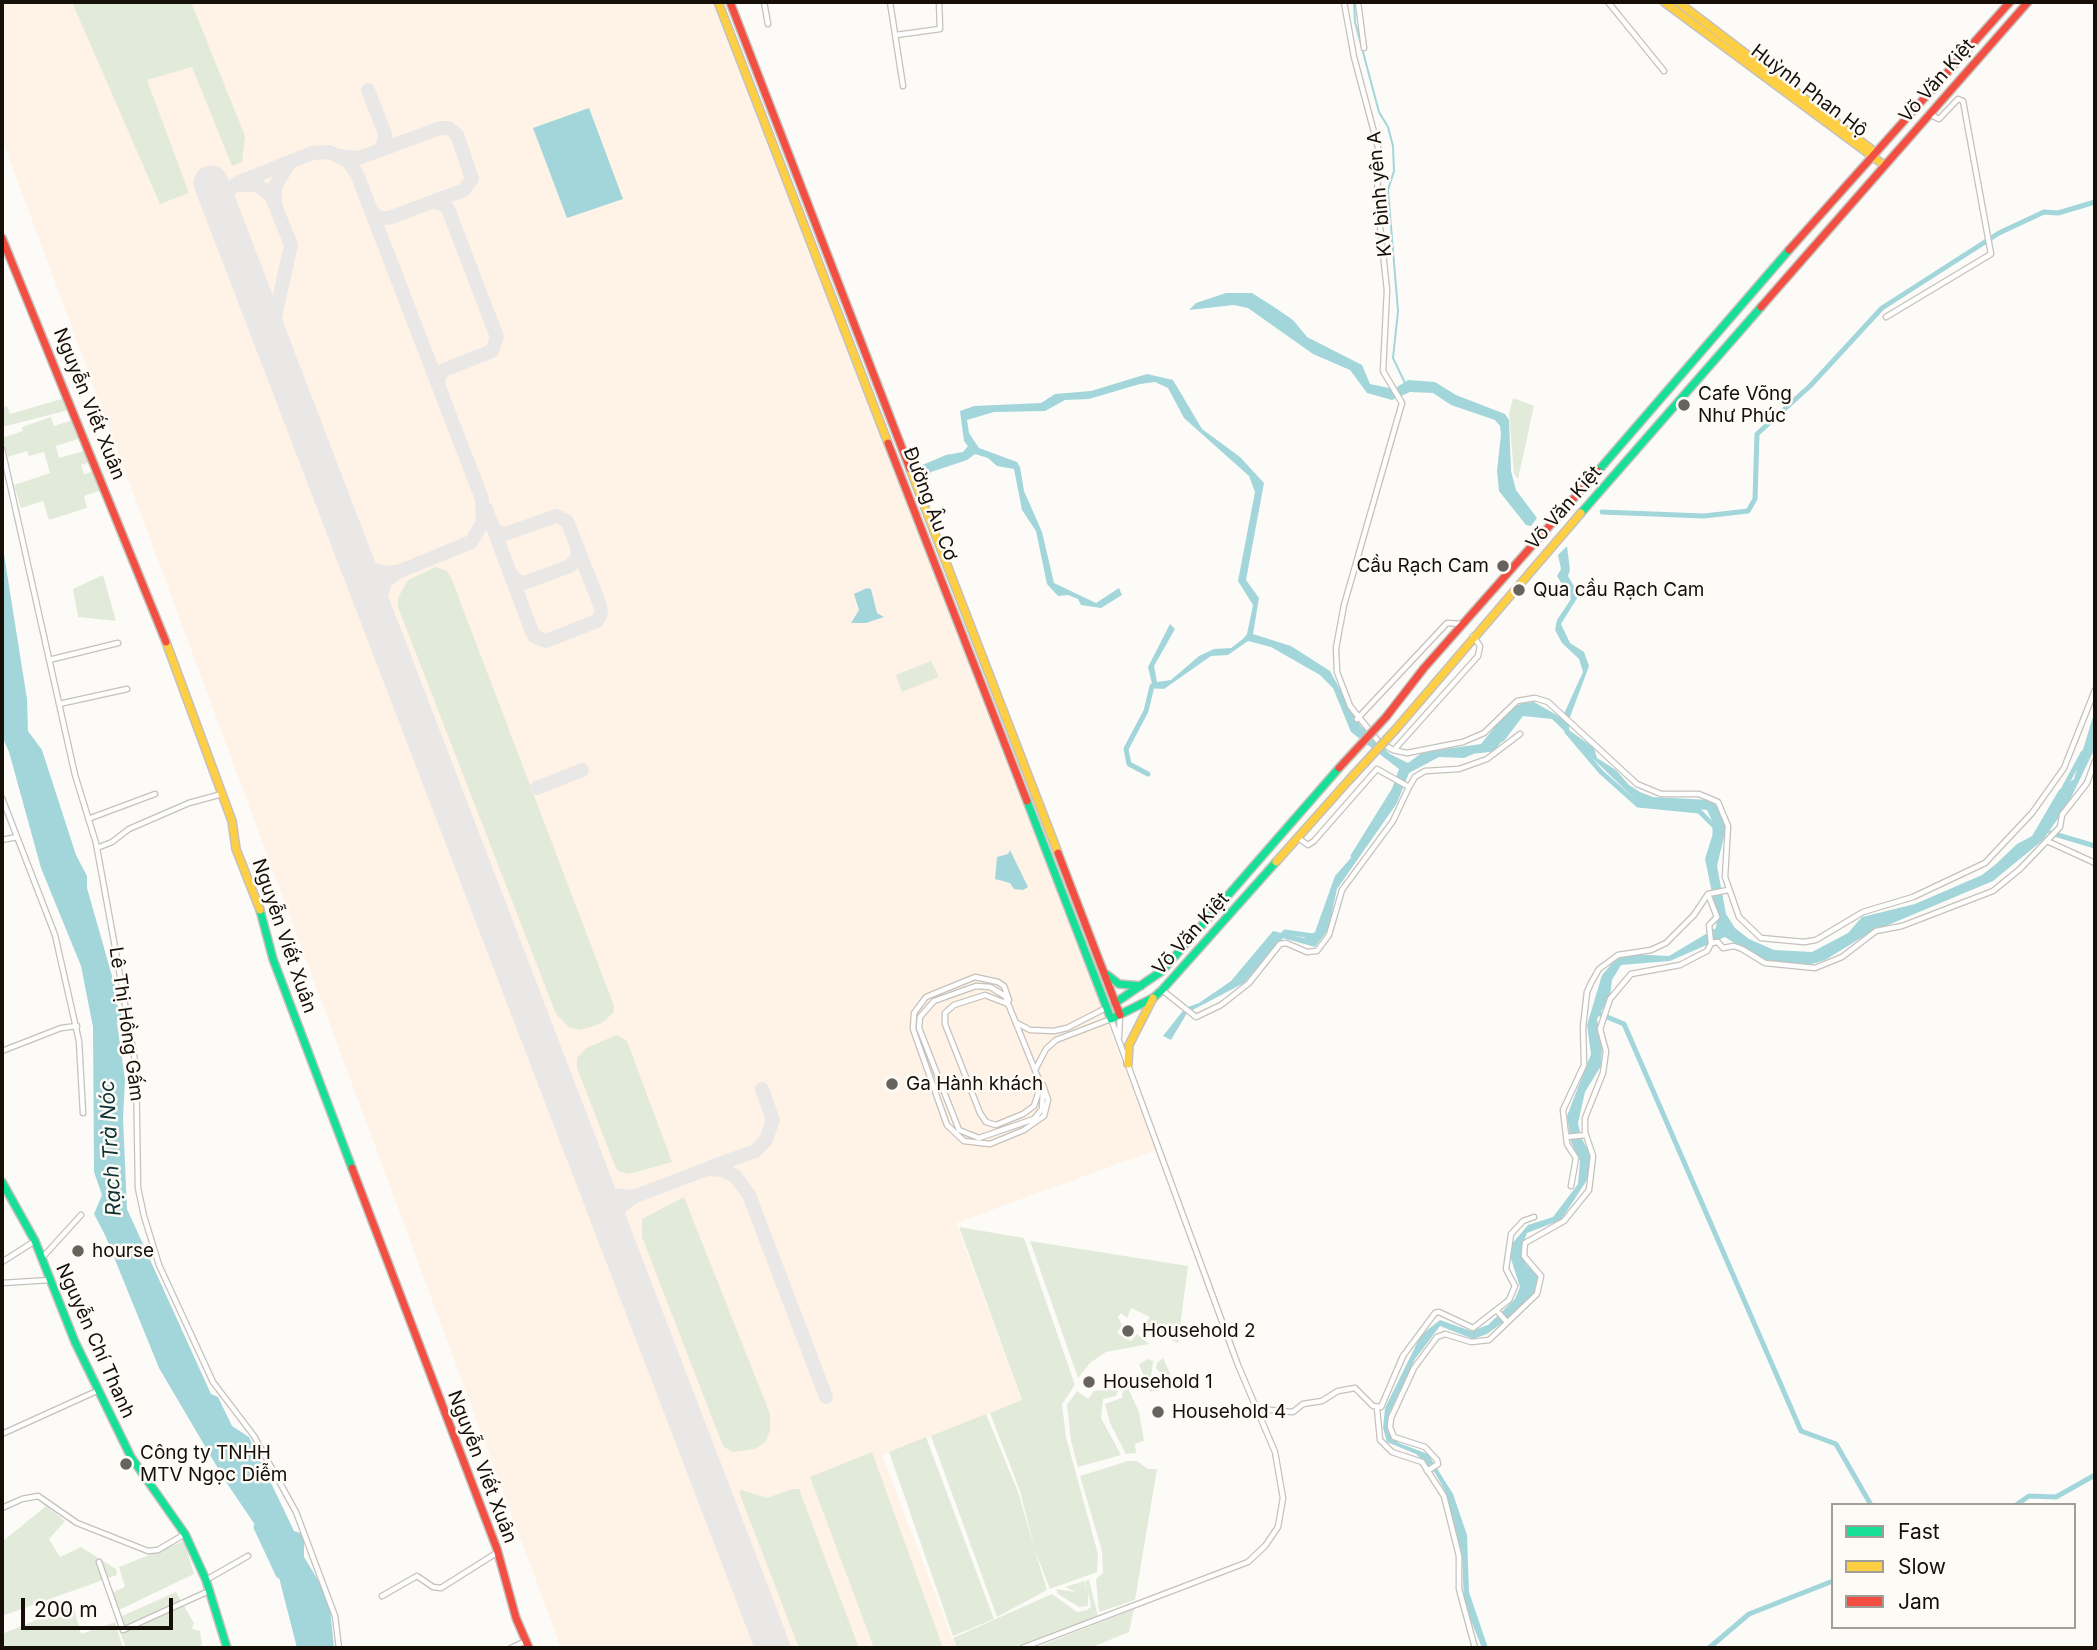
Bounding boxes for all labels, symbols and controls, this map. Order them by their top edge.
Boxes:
street label: Võ Văn Kiệt [1895,35,1979,127]
street label: Huỳnh Phan Hộ [1746,40,1872,142]
street label: KV bình yên A [1363,130,1397,258]
street label: Nguyễn Viết Xuân [48,325,130,483]
place label: Cafe Võng Như Phúc [1698,383,1792,427]
marker: Cafe Võng Như Phúc [1676,397,1692,413]
street label: Đường Âu Cơ [898,444,962,564]
street label: Võ Văn Kiệt [1522,462,1606,554]
place label: Cầu Rạch Cam [1356,555,1489,577]
marker: Cầu Rạch Cam [1495,558,1511,574]
place label: Qua cầu Rạch Cam [1533,579,1704,601]
marker: Qua cầu Rạch Cam [1511,582,1527,598]
street label: Nguyễn Viết Xuân [247,856,321,1016]
street label: Võ Văn Kiệt [1148,888,1234,980]
street label: Lê Thị Hồng Gấm [104,945,148,1103]
place label: Ga Hành khách [906,1073,1043,1095]
marker: Ga Hành khách [884,1076,900,1092]
water label: Rạch Trà Nóc [95,1079,127,1217]
place label: hourse [92,1240,154,1262]
marker: hourse [70,1243,86,1259]
street label: Nguyễn Chí Thanh [51,1260,139,1422]
place label: Household 2 [1142,1320,1256,1342]
marker: Household 2 [1120,1323,1136,1339]
place label: Household 1 [1103,1371,1213,1393]
marker: Household 1 [1081,1374,1097,1390]
street label: Nguyễn Viết Xuân [442,1387,522,1547]
place label: Household 4 [1172,1401,1286,1423]
marker: Household 4 [1150,1404,1166,1420]
place label: Công ty TNHH MTV Ngọc Diễm [140,1442,287,1486]
marker: Công ty TNHH MTV Ngọc Diễm [118,1456,134,1472]
legend [1831,1503,2076,1629]
text: Fast [1898,1519,1940,1544]
text: Slow [1898,1554,1946,1579]
scale bar [24,1584,177,1628]
text: Jam [1898,1589,1940,1614]
text: 200 m [34,1597,98,1622]

